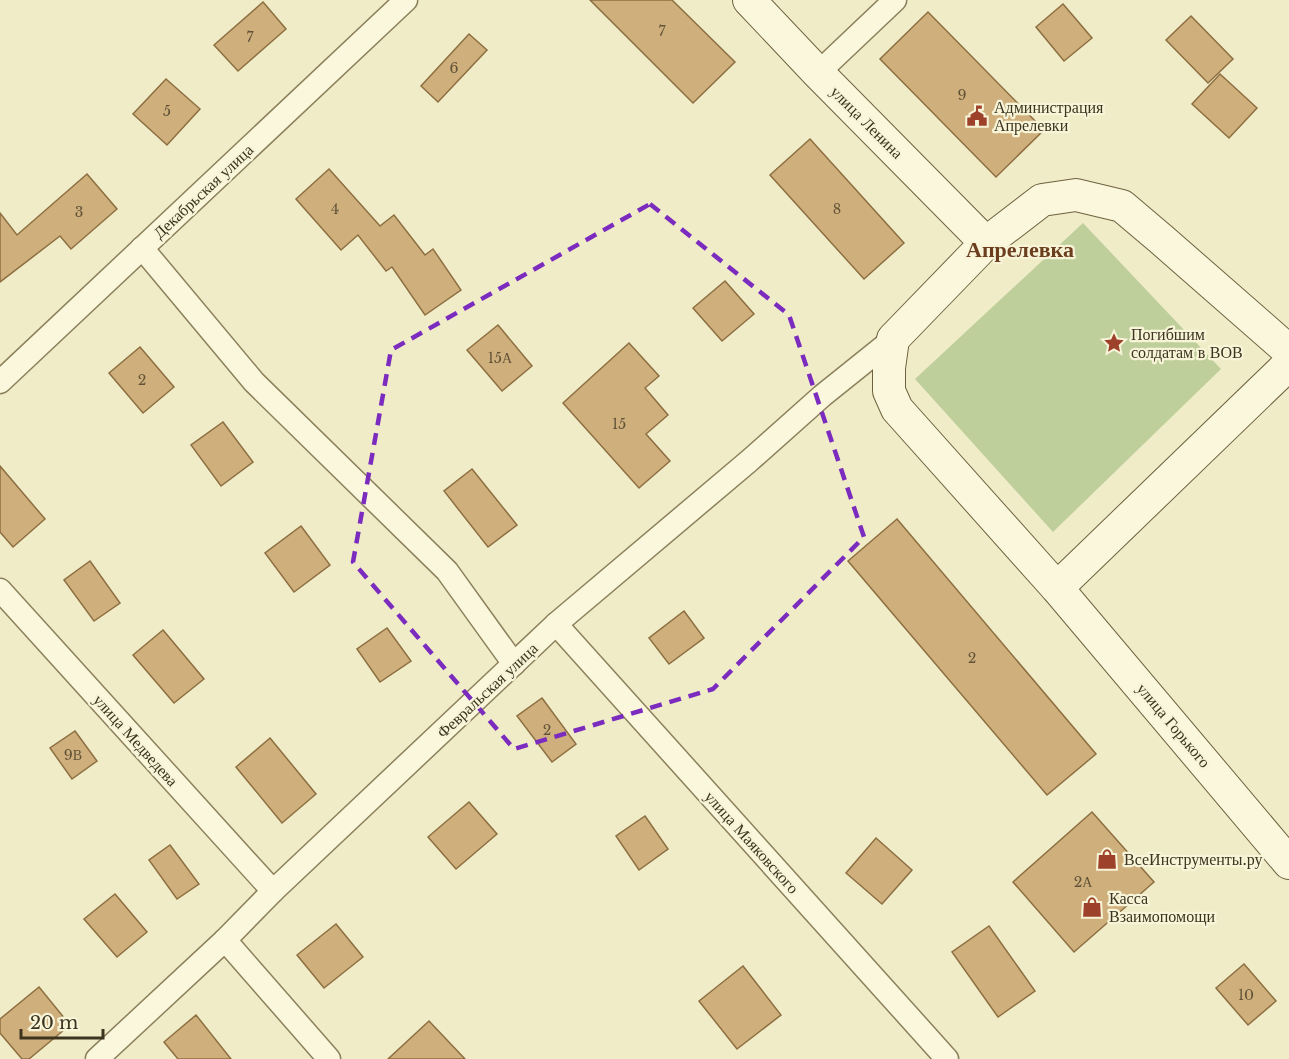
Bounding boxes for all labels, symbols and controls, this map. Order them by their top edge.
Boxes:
house number: 7 [658,22,666,40]
house number: 7 [246,28,254,46]
house number: 6 [449,59,459,77]
street label: улица Ленина [826,81,908,163]
house number: 9 [957,86,967,104]
place label: Администрация Апрелевки [994,97,1104,135]
house number: 5 [163,102,171,120]
public building icon: Администрация Апрелевки [965,104,989,128]
street label: Декабрьская улица [149,140,257,242]
house number: 4 [331,200,339,218]
house number: 8 [833,200,841,218]
house number: 3 [75,203,83,221]
district label: Апрелевка [966,236,1074,263]
place label: Погибшим солдатам в ВОВ [1131,324,1243,362]
place icon: Погибшим солдатам в ВОВ [1102,331,1126,355]
house number: 15А [488,349,513,367]
house number: 2 [138,371,146,389]
house number: 15 [612,415,626,433]
street label: Февральская улица [432,638,542,742]
house number: 2 [968,649,976,667]
street label: улица Горького [1133,679,1215,771]
street label: улица Медведева [89,690,183,790]
house number: 2 [543,721,551,739]
house number: 9В [64,746,82,764]
street label: улица Маяковского [701,786,803,898]
shop icon: ВсеИнструменты.ру [1095,847,1119,871]
place label: ВсеИнструменты.ру [1124,849,1263,869]
house number: 2А [1074,873,1093,891]
place label: Касса Взаимопомощи [1109,888,1215,926]
shop icon: Касса Взаимопомощи [1080,895,1104,919]
house number: 10 [1238,986,1254,1004]
scale bar [21,1002,104,1040]
text: 20 m [30,1012,78,1034]

